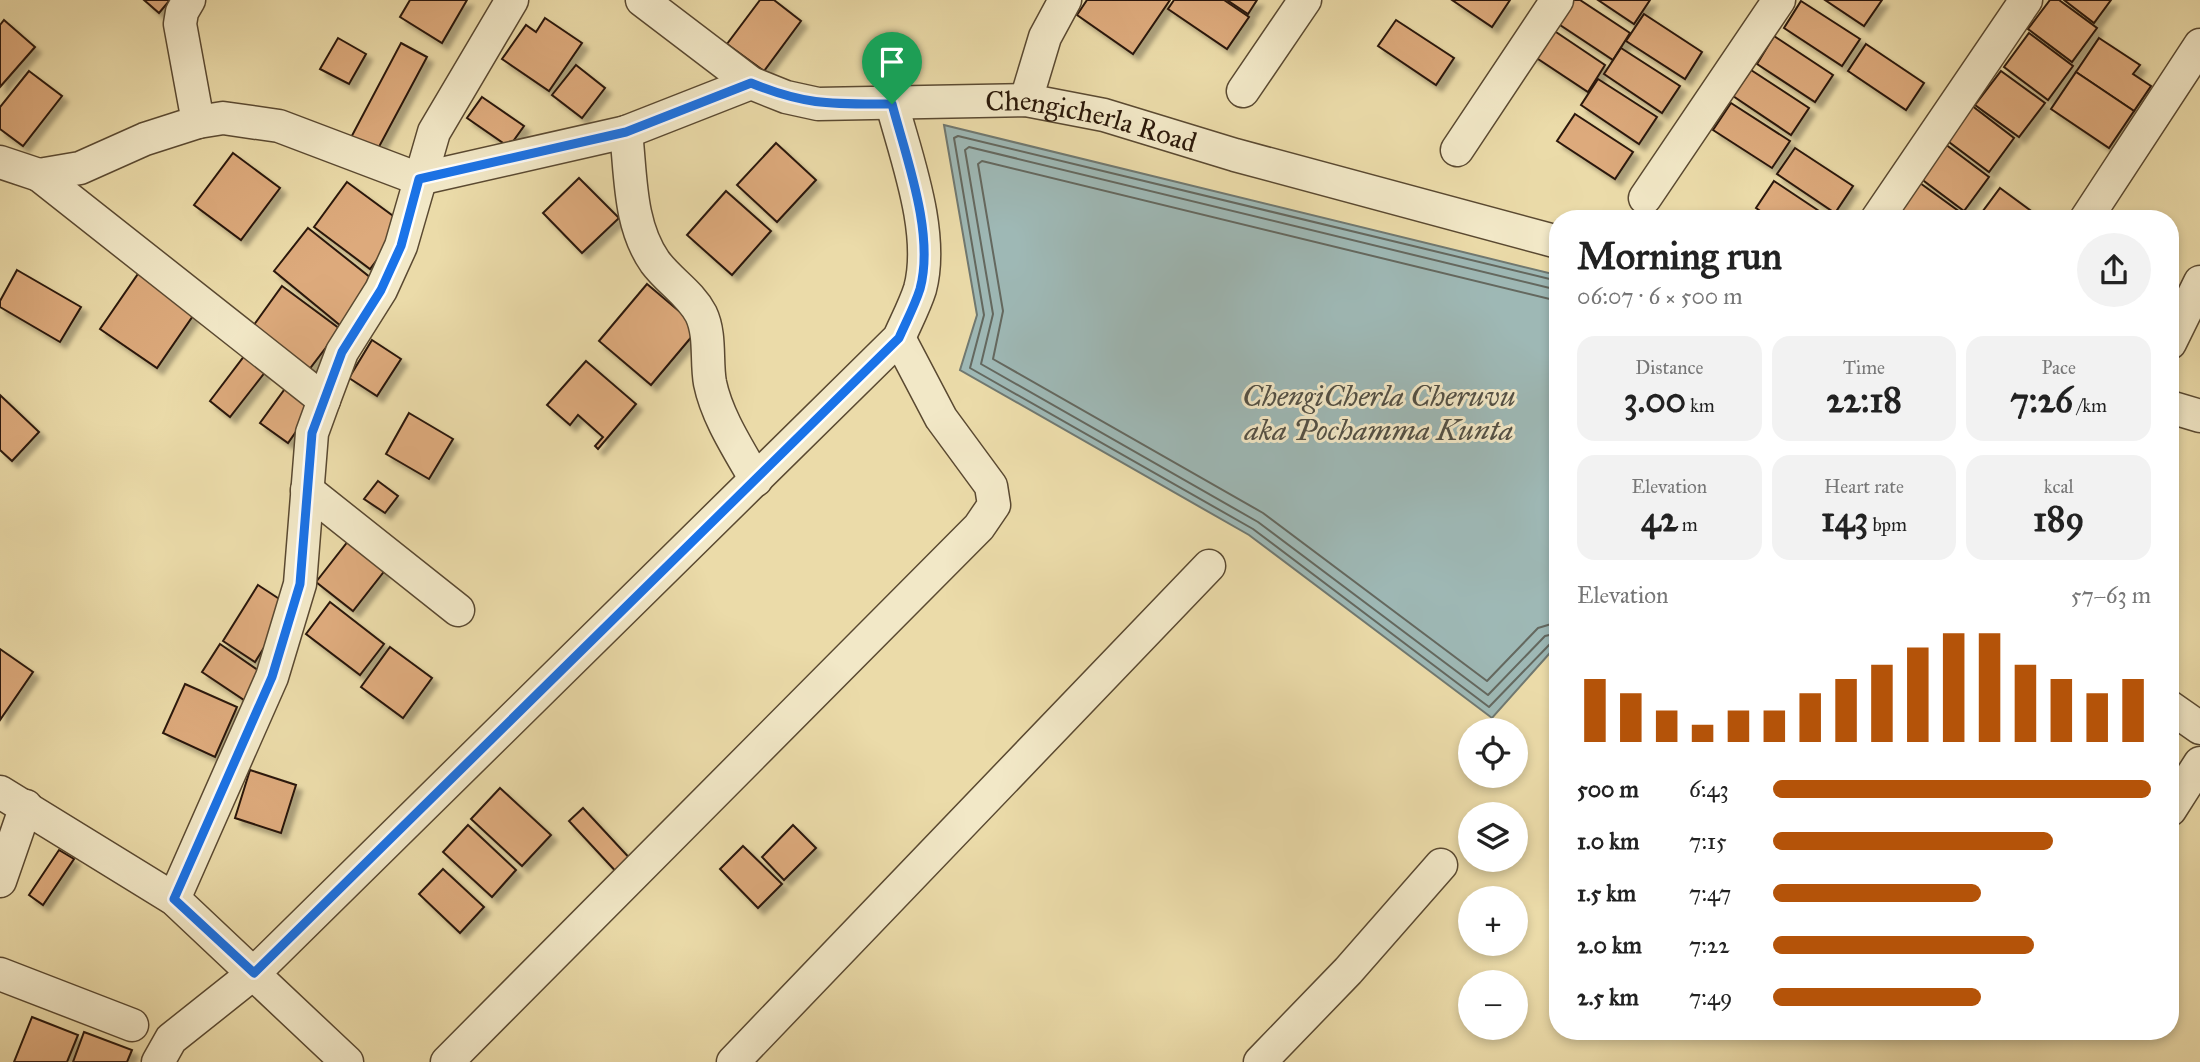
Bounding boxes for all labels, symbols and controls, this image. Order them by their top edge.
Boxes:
pin [862,32,922,104]
icon: arrive [873,43,911,81]
street label: Chengicherla Road [985,82,1201,160]
text: Morning run [1577,233,1782,279]
button: share [2077,233,2151,307]
text: 06:07 · 6 × 500 m [1577,282,1742,310]
text: Distance [1635,356,1703,379]
text: Time [1843,356,1885,379]
text: Pace [2041,356,2076,379]
water label: ChengiCherla Cheruvu aka Pochamma Kunta [1242,378,1516,448]
text: 3.00 [1624,379,1686,422]
text: 22:18 [1826,379,1902,422]
text: 7:26 [2010,379,2073,422]
text: km [1686,394,1715,417]
text: /km [2073,394,2107,417]
text: Elevation [1632,475,1707,498]
text: Heart rate [1824,475,1904,498]
text: kcal [2044,475,2074,498]
text: 42 [1641,498,1678,541]
text: 143 [1821,498,1868,541]
text: 189 [2033,498,2084,541]
text: m [1678,513,1698,536]
text: bpm [1868,513,1907,536]
text: Elevation [1577,581,1668,609]
text: 57–63 m [2071,581,2151,609]
map controls [1458,718,1528,1040]
button: locate [1458,718,1528,788]
text: 500 m [1577,775,1639,803]
text: 6:43 [1689,775,1729,803]
button: layers [1458,802,1528,872]
text: 1.0 km [1577,827,1639,855]
text: 7:15 [1689,827,1727,855]
text: 1.5 km [1577,879,1636,907]
text: 7:47 [1689,879,1731,907]
button: + [1458,886,1528,956]
text: 2.0 km [1577,931,1642,959]
text: 7:22 [1689,931,1730,959]
button: − [1458,970,1528,1040]
text: 2.5 km [1577,983,1639,1011]
text: 7:49 [1689,983,1732,1011]

